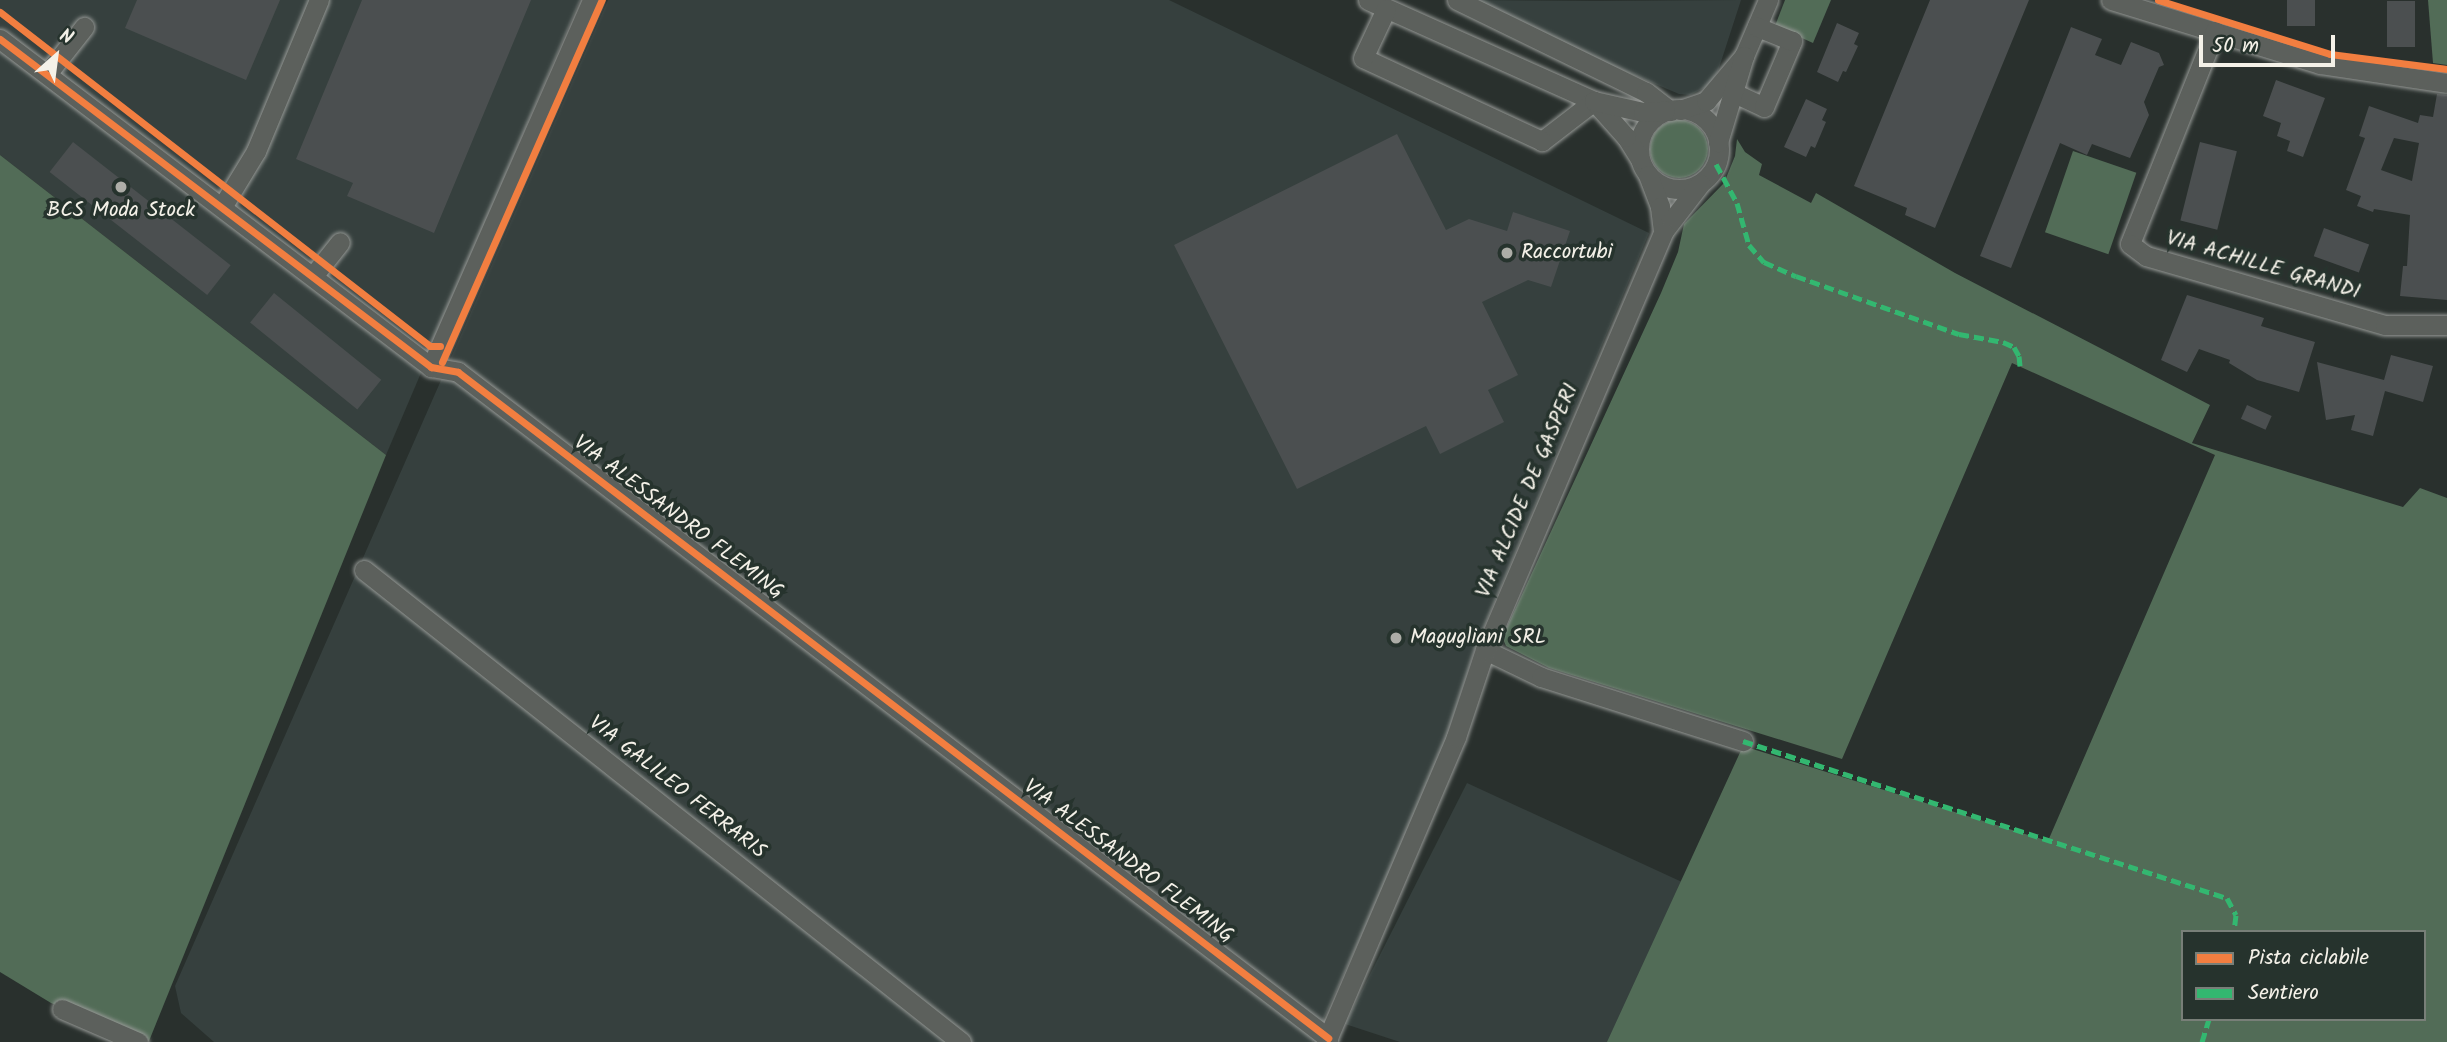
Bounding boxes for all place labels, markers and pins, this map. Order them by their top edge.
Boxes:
marker: BCS Moda Stock [113,179,129,195]
place label: BCS Moda Stock [47,198,195,224]
place label: Raccortubi [1521,240,1613,266]
marker: Raccortubi [1499,245,1515,261]
place label: Magugliani SRL [1410,625,1546,651]
marker: Magugliani SRL [1388,630,1404,646]

